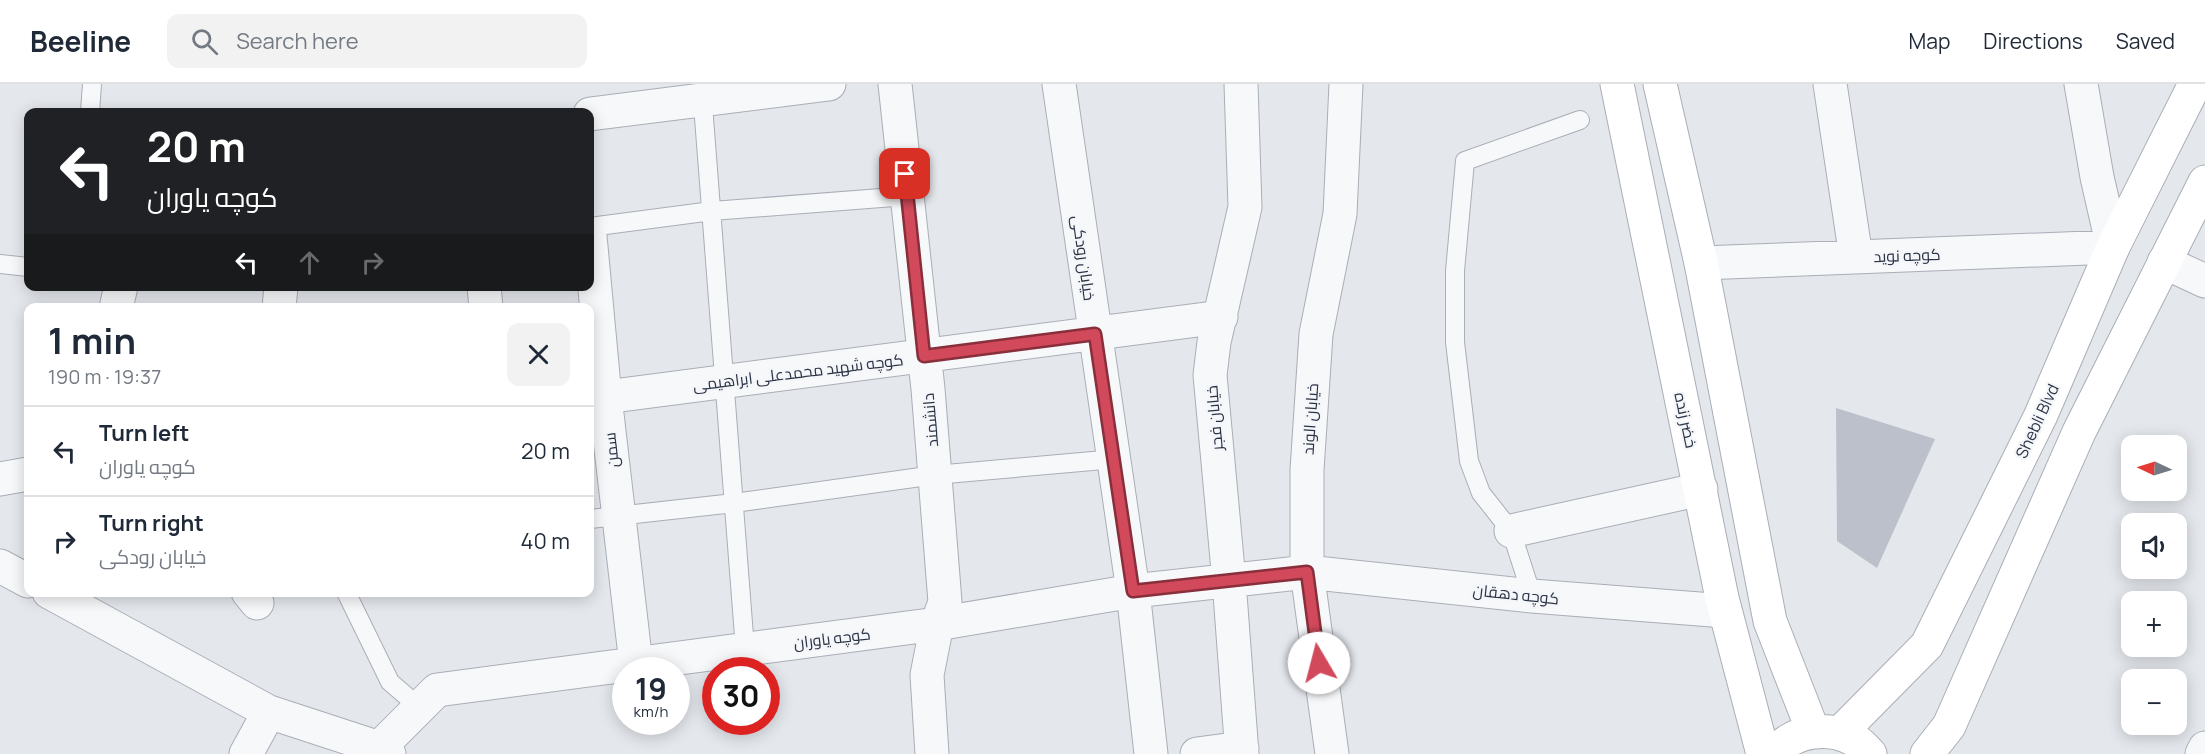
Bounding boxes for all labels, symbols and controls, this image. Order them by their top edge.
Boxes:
search box [167,14,587,68]
text: Beeline [30,22,131,60]
icon: search [188,25,221,58]
text: Search here [236,26,359,56]
text: Map [1909,27,1950,55]
text: Directions [1983,27,2083,55]
text: Saved [2116,27,2175,55]
text: 20 m [147,117,246,175]
icon: left [48,132,126,210]
pin [879,148,930,199]
icon: arrive [888,157,921,190]
text: کوچه یاوران [147,178,278,215]
street label: خیابان رودکی [1067,214,1101,302]
street label: کوچه نوید [1873,243,1941,268]
icon: left [230,246,263,279]
icon: ahead [293,246,326,279]
icon: right [356,246,389,279]
text: 1 min [48,316,136,365]
button: close [507,323,570,386]
street label: کوچه شهید محمدعلی ابراهیمی [691,348,905,397]
text: 190 m · 19:37 [48,363,161,390]
street label: Shebli Blvd [2010,380,2064,462]
street label: خیابان الوند [1297,382,1323,456]
street label: خیابان فجر [1200,385,1228,452]
street label: خضر زنده [1669,390,1703,450]
street label: دانشمند [917,392,943,448]
text: Turn left [99,418,189,448]
street label: سمن [598,431,624,469]
icon: left [48,435,81,468]
north arrow [2121,435,2187,501]
map controls [2121,435,2187,735]
text: 20 m [521,436,570,466]
text: کوچه یاوران [99,453,196,480]
text: Turn right [99,508,204,538]
button: sound [2121,513,2187,579]
icon: right [48,525,81,558]
text: 40 m [521,526,570,556]
text: خیابان رودکی [99,543,206,570]
street label: کوچه دهقان [1472,579,1560,610]
button: + [2121,591,2187,657]
street label: کوچه یاوران [792,622,872,655]
position arrow [1287,631,1351,695]
speed limit sign: 30 [702,657,780,735]
text: 19 [635,668,667,709]
button: − [2121,669,2187,735]
text: km/h [634,701,668,722]

